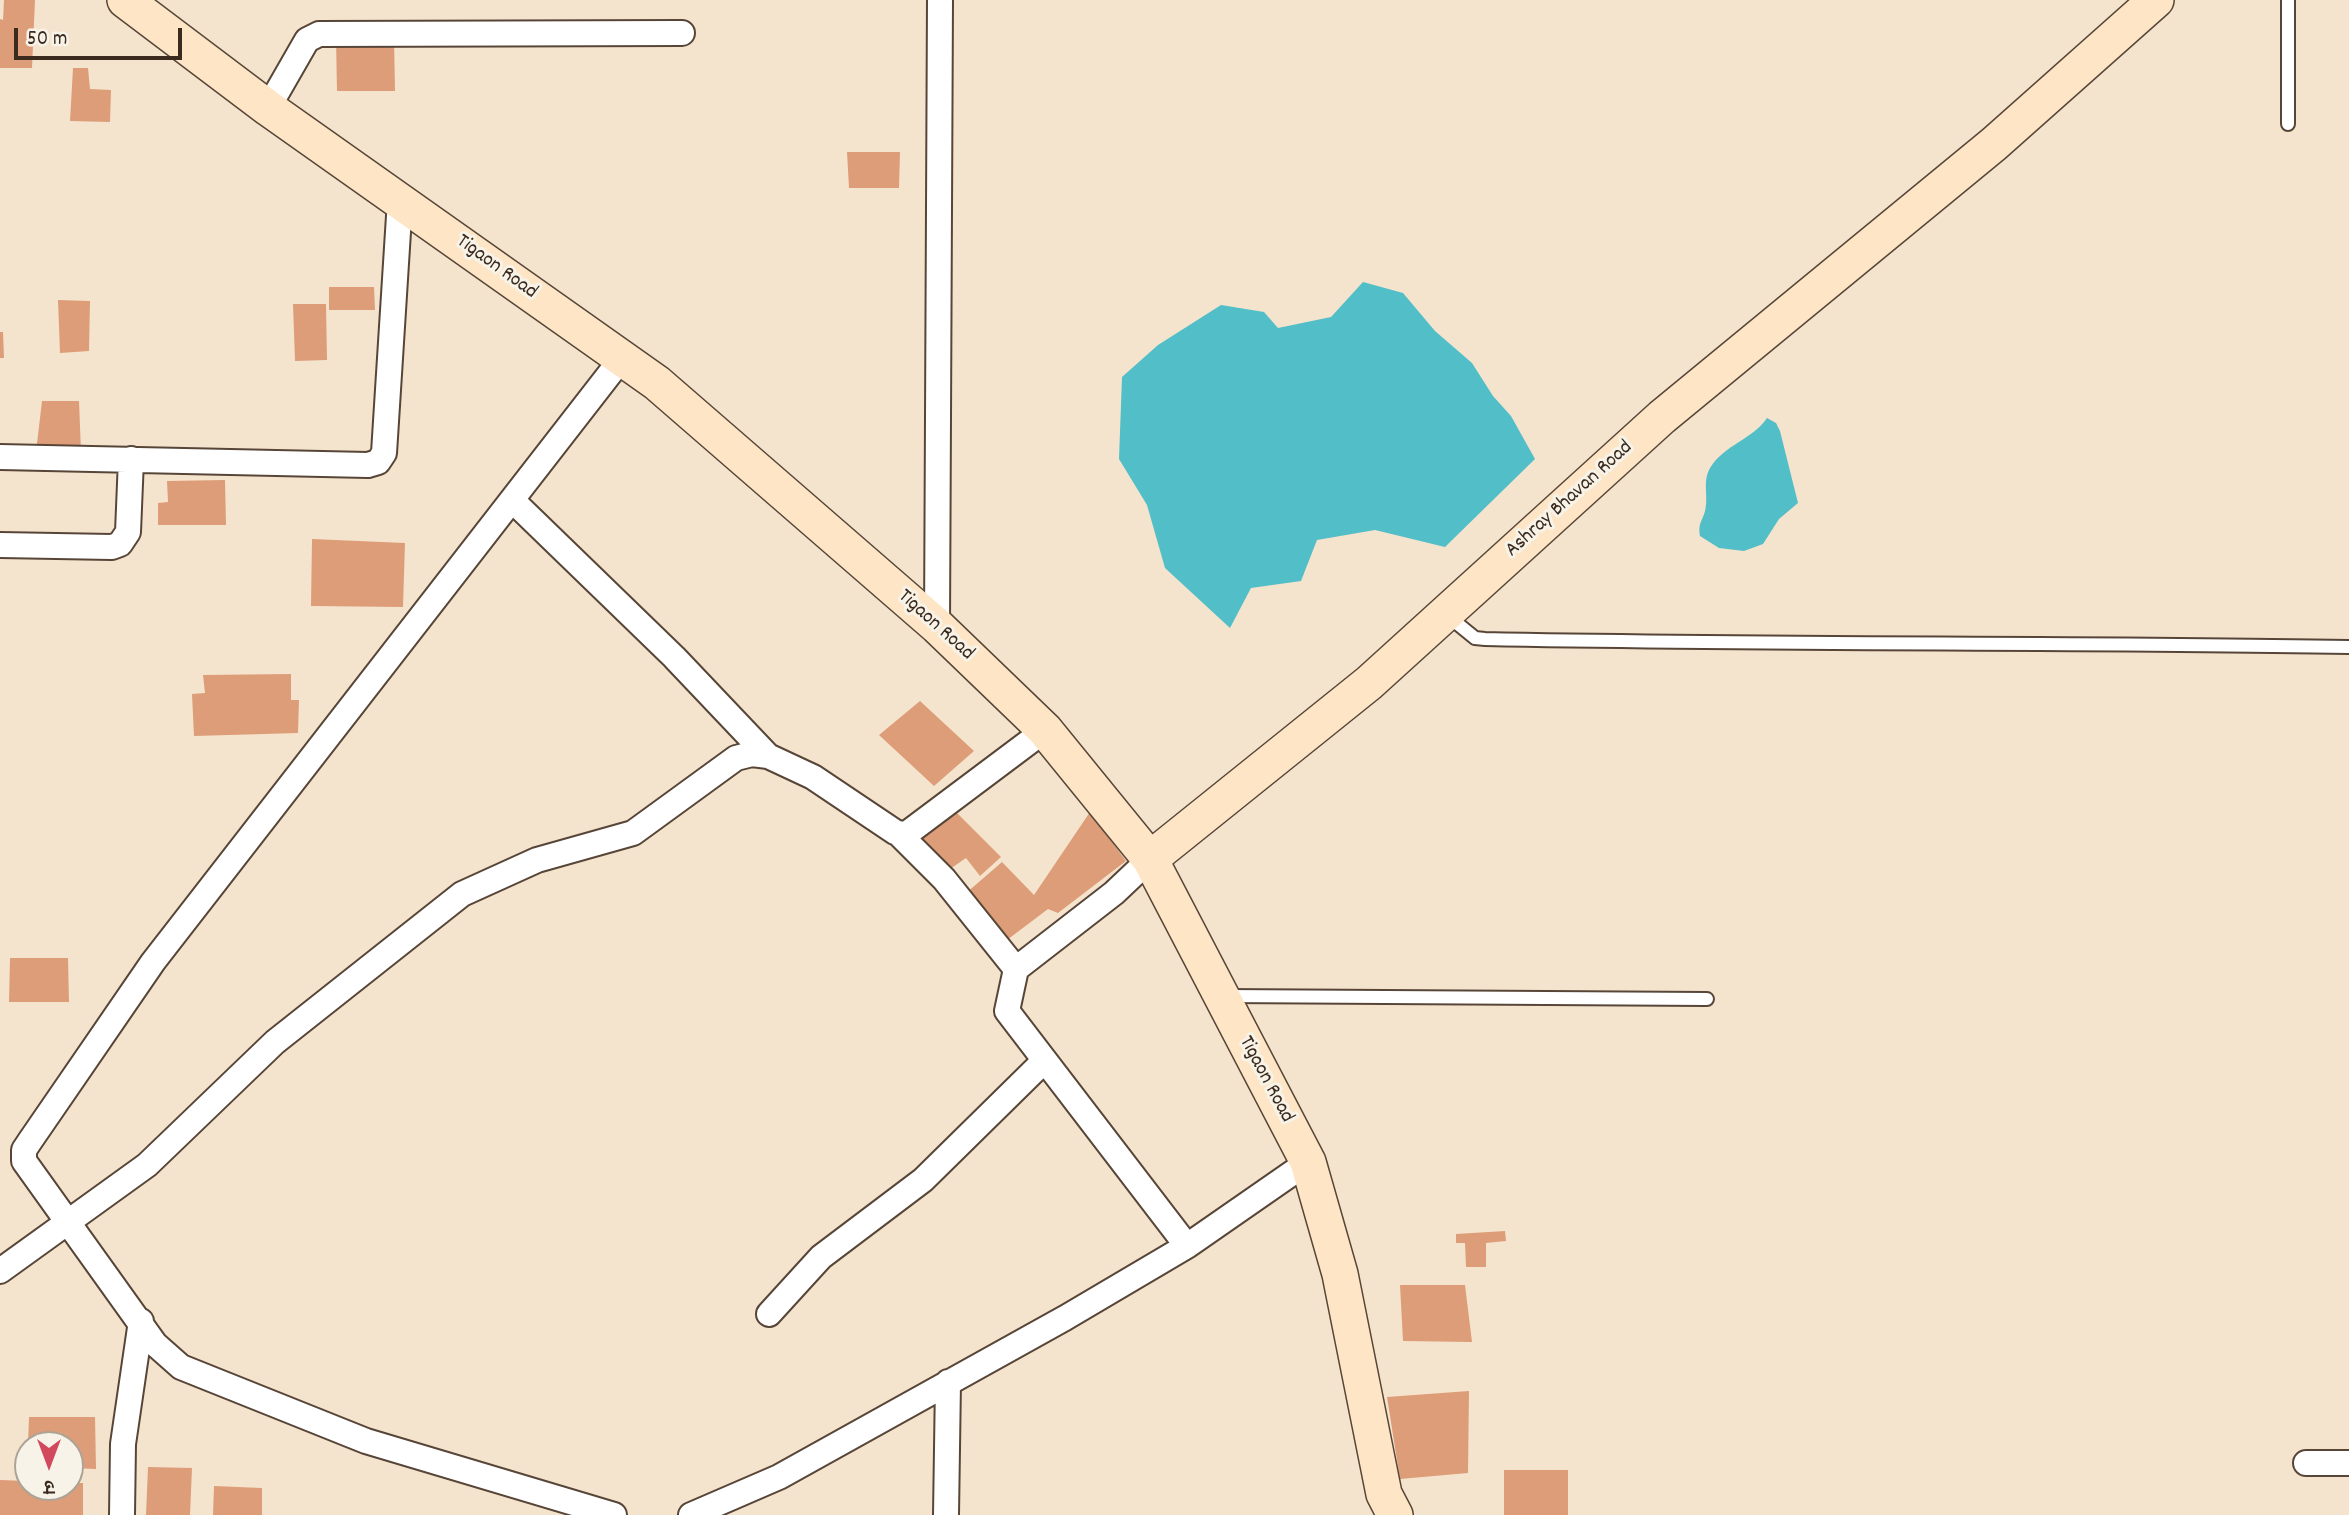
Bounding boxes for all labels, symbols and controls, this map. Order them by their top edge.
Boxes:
scale bar [18,14,186,58]
text: 50 m [27,25,67,55]
street label: Tigaon Road [450,230,542,306]
street label: Ashray Bhavan Road [1501,436,1639,564]
street label: Tigaon Road [891,585,979,667]
street label: Tigaon Road [1232,1032,1298,1128]
north arrow [14,1431,84,1501]
text: उ [44,1472,54,1499]

